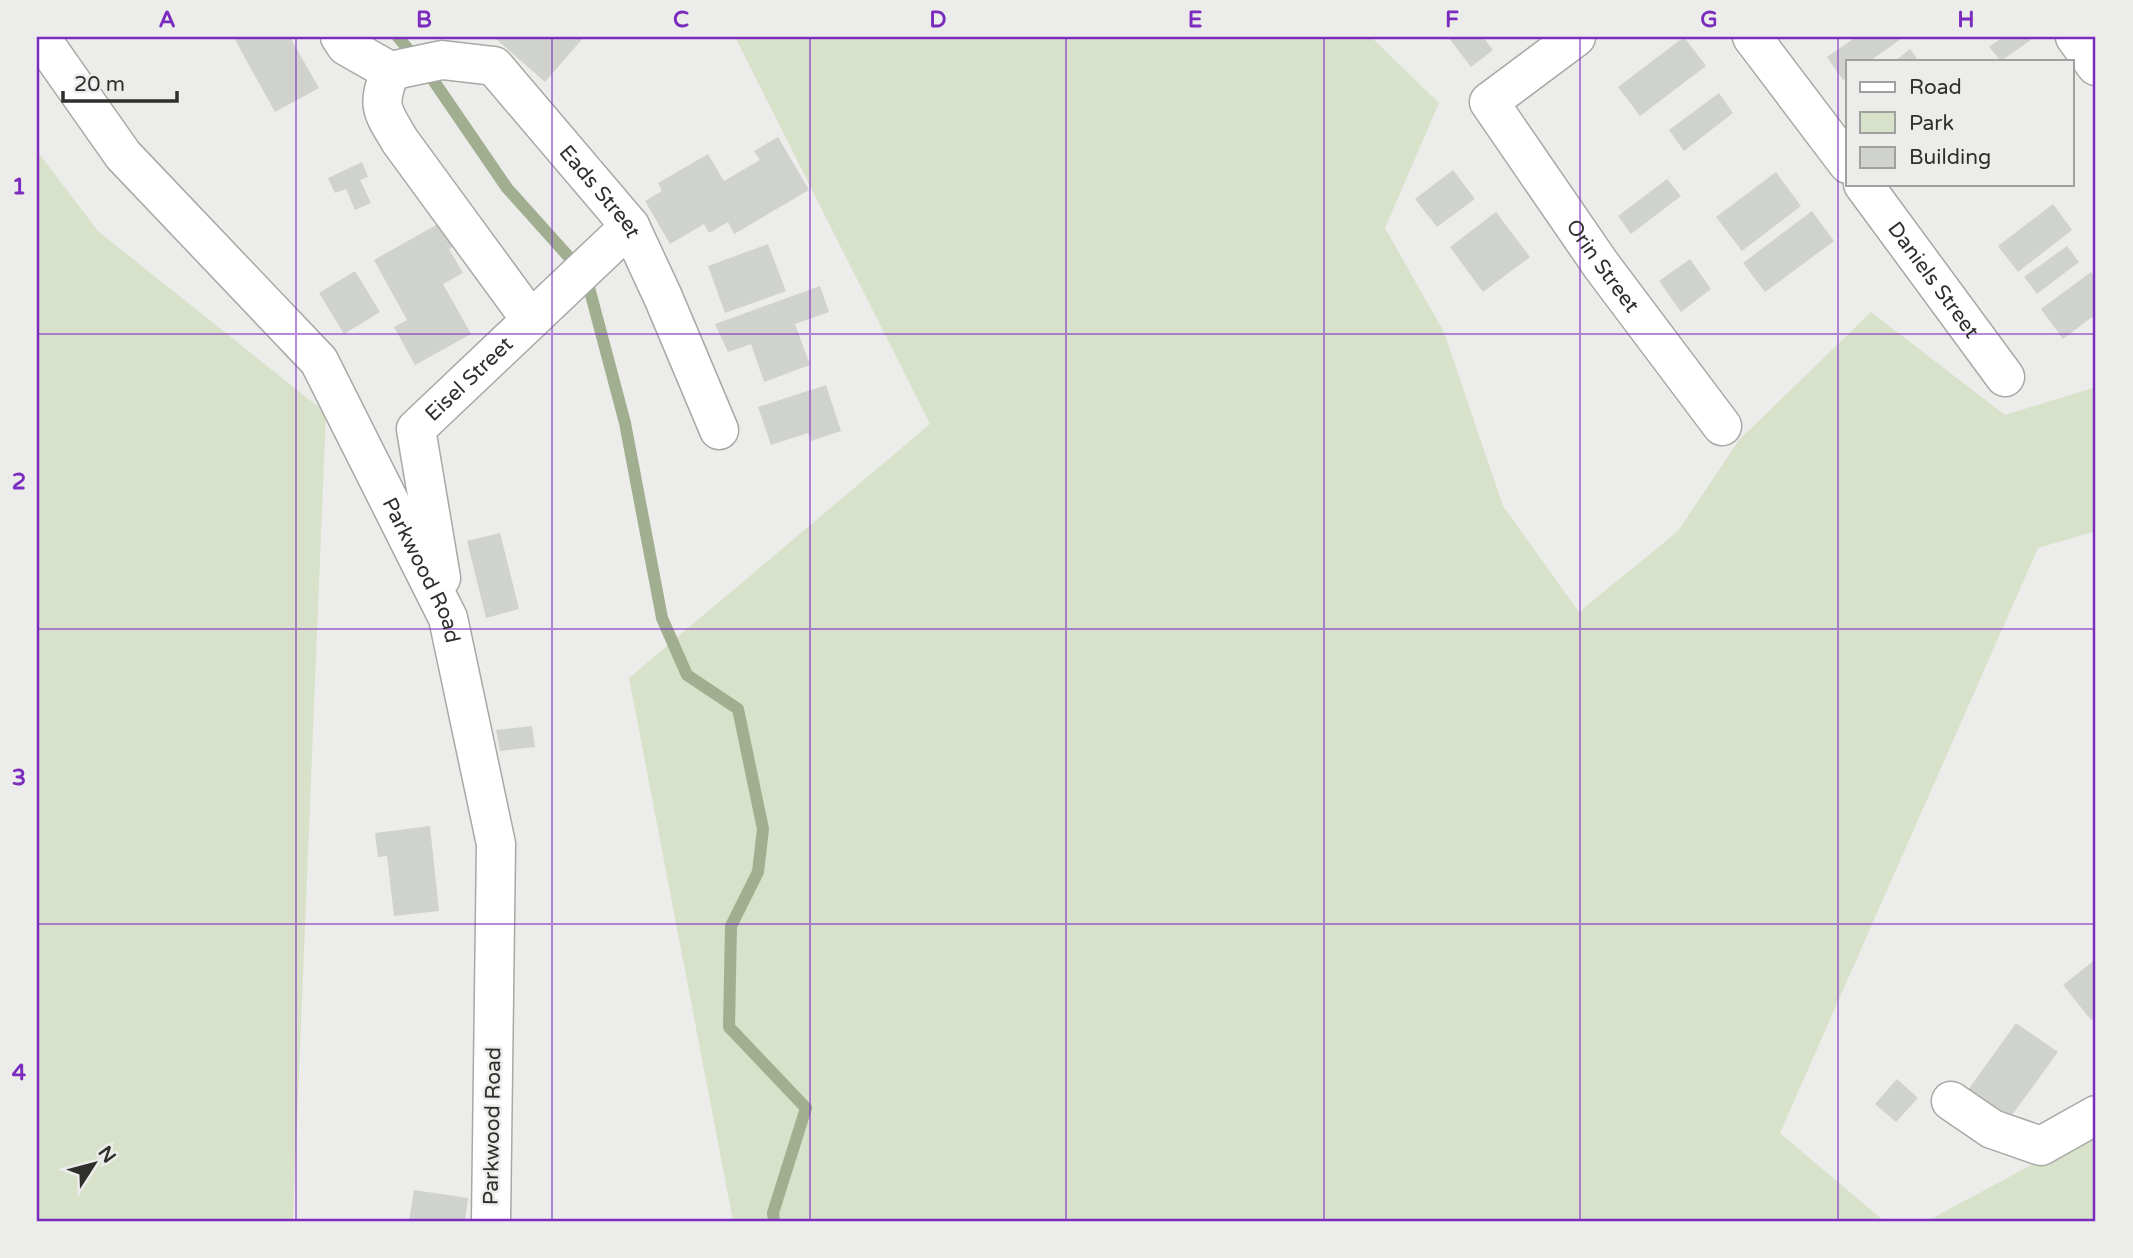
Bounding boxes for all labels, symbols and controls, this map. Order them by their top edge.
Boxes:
text: A [158,6,176,34]
text: B [416,6,432,34]
text: C [673,6,689,34]
text: D [929,6,947,34]
text: E [1188,6,1202,34]
text: F [1445,6,1459,34]
text: G [1700,6,1718,34]
text: H [1957,6,1975,34]
scale bar [63,60,177,104]
legend [1846,60,2074,186]
text: 20 m [74,72,125,97]
text: Road [1909,75,1962,100]
text: Park [1909,111,1954,136]
street label: Eads Street [554,140,646,242]
text: Building [1909,145,1991,170]
text: 1 [12,173,26,201]
street label: Orin Street [1560,215,1644,317]
street label: Daniels Street [1882,217,1984,343]
street label: Eisel Street [420,332,518,427]
text: 2 [12,468,26,496]
street label: Parkwood Road [377,493,465,645]
text: 3 [12,764,26,792]
street label: Parkwood Road [479,1047,506,1205]
text: 4 [12,1059,27,1087]
north arrow [60,1128,130,1198]
text: N [94,1142,120,1167]

